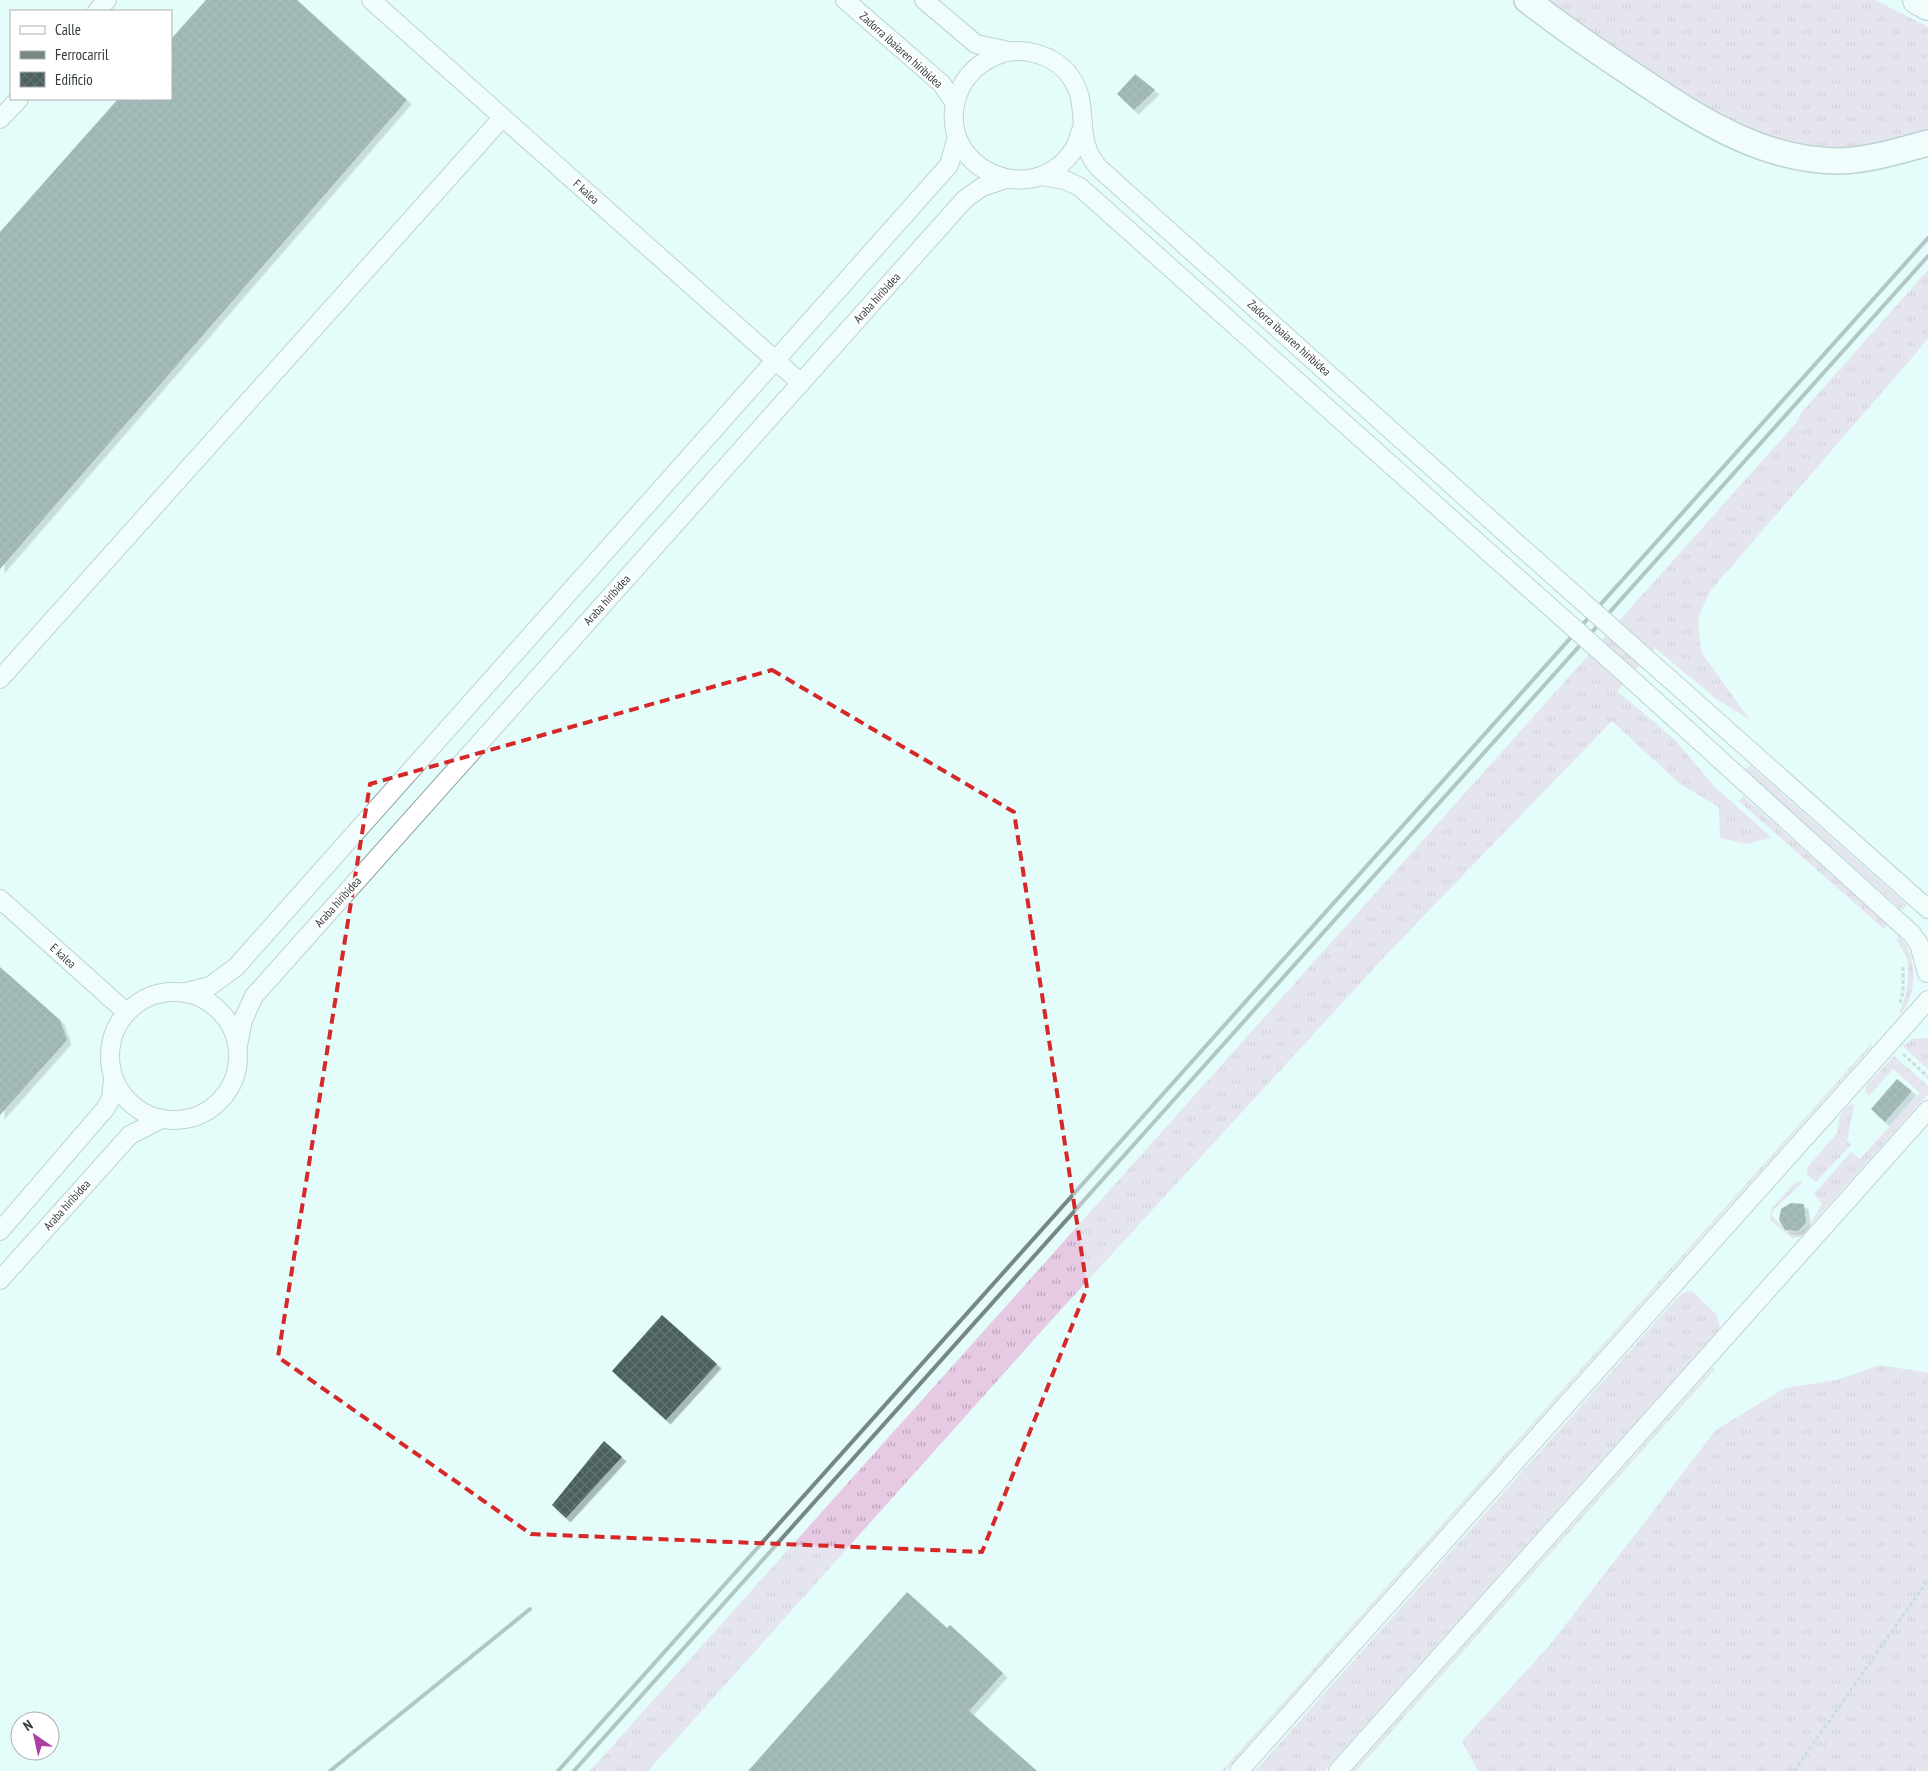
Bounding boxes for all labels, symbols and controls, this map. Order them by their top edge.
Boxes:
street label: Zadorra ibaiaren hiribidea [857,8,946,91]
legend [10,10,172,100]
text: Calle [55,20,81,39]
text: Ferrocarril [55,45,109,64]
text: Edificio [55,70,93,89]
street label: F kalea [570,176,602,207]
street label: Araba hiribidea [850,269,903,326]
street label: Zadorra ibaiaren hiribidea [1245,296,1334,379]
street label: Araba hiribidea [580,571,633,628]
street label: Araba hiribidea [311,873,364,930]
street label: E kalea [47,940,80,971]
street label: Araba hiribidea [40,1176,93,1233]
north arrow [10,1711,60,1761]
text: N [20,1716,36,1735]

